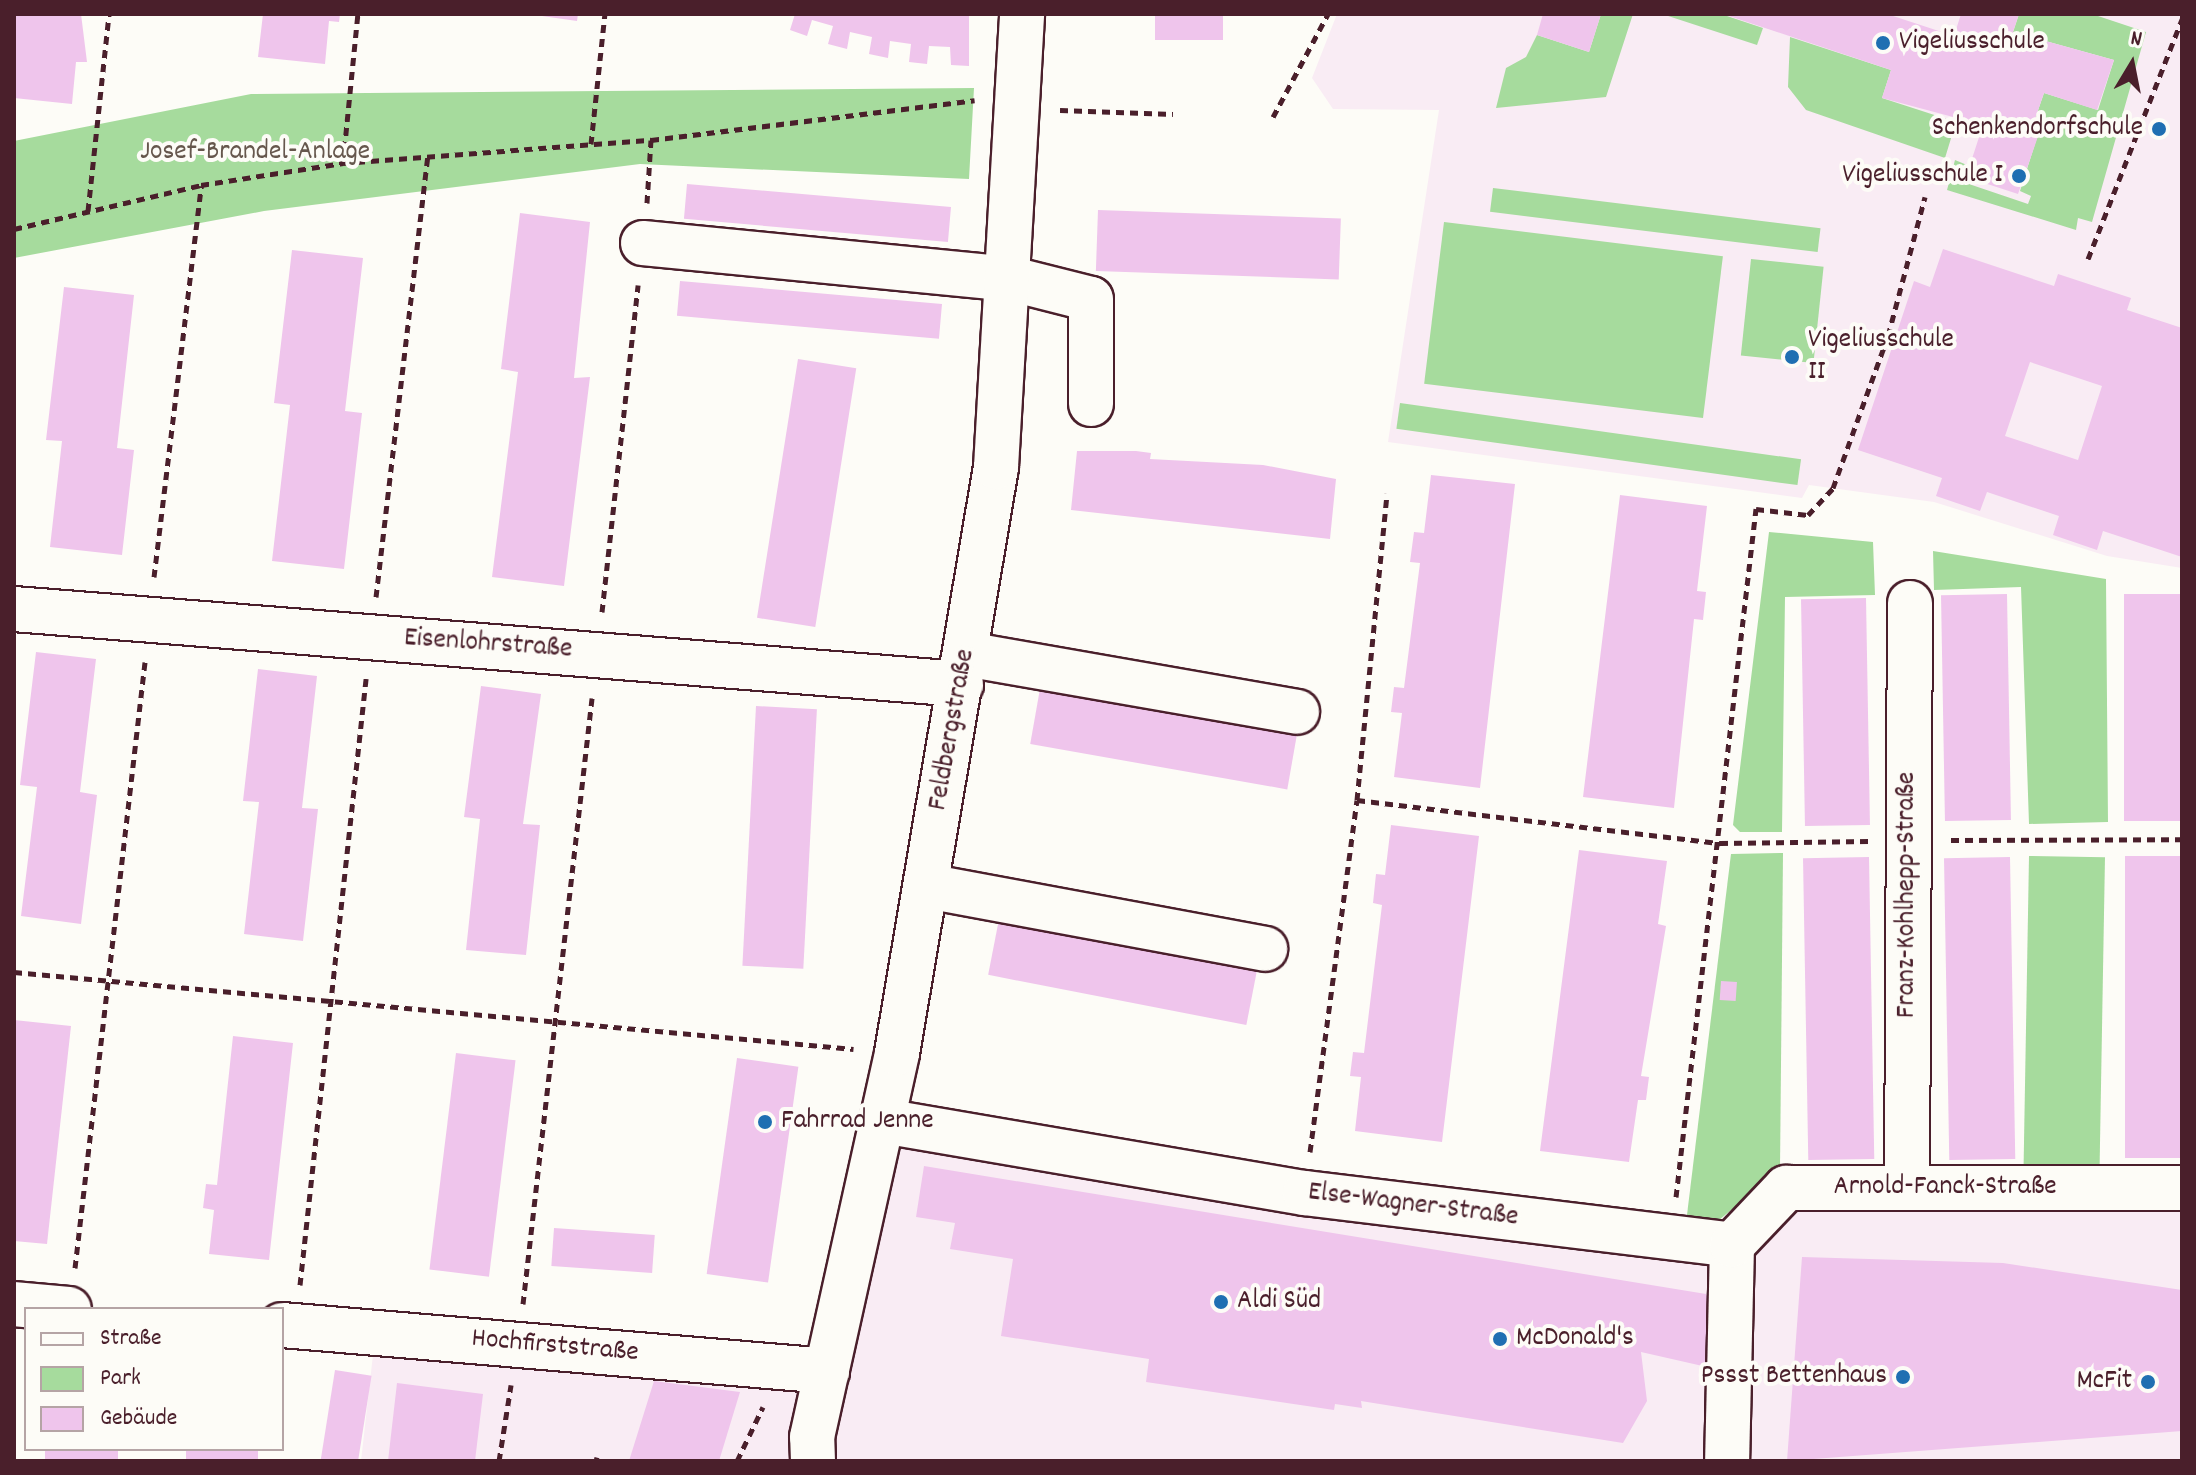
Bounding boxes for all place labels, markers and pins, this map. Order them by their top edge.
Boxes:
place label: Vigeliusschule [1899,26,2045,60]
marker: Vigeliusschule [1874,34,1892,52]
place label: Schenkendorfschule [1932,112,2143,146]
marker: Schenkendorfschule [2150,120,2168,138]
place label: Vigeliusschule I [1842,159,2003,193]
marker: Vigeliusschule I [2010,167,2028,185]
place label: Vigeliusschule II [1808,324,1954,390]
marker: Vigeliusschule II [1783,348,1801,366]
place label: Fahrrad Jenne [781,1105,934,1139]
marker: Fahrrad Jenne [756,1113,774,1131]
place label: Aldi Süd [1237,1285,1321,1319]
marker: Aldi Süd [1212,1293,1230,1311]
place label: McDonald's [1516,1322,1634,1356]
marker: McDonald's [1491,1330,1509,1348]
place label: Pssst Bettenhaus [1701,1360,1887,1394]
place label: McFit [2076,1365,2132,1399]
marker: Pssst Bettenhaus [1894,1368,1912,1386]
marker: McFit [2139,1373,2157,1391]

